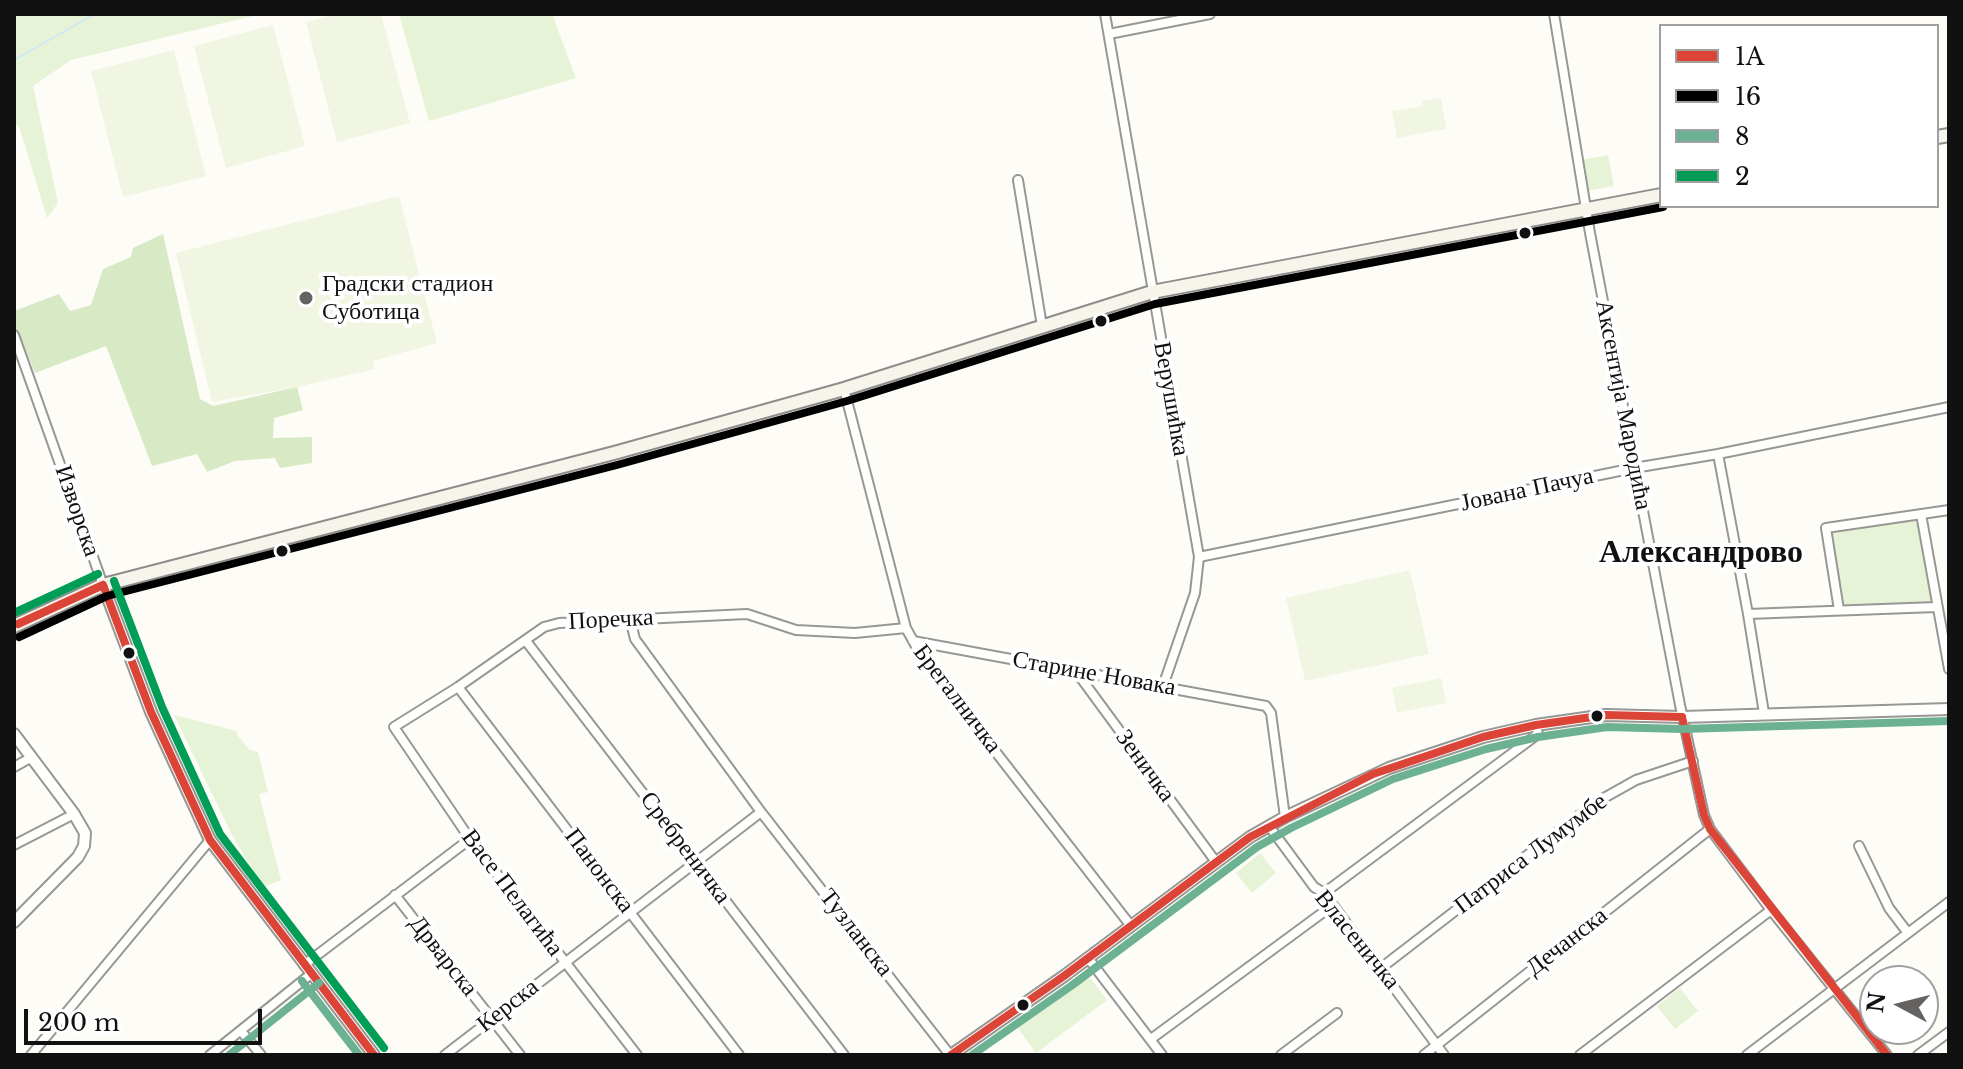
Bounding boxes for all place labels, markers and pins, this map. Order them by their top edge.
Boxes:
unlabelled marker [1517,225,1533,241]
place label: Градски стадион Суботица [322,270,493,326]
marker: Градски стадион Суботица [297,289,315,307]
unlabelled marker [1093,313,1109,329]
unlabelled marker [274,543,290,559]
unlabelled marker [121,645,137,661]
unlabelled marker [1589,708,1605,724]
unlabelled marker [1015,997,1031,1013]

